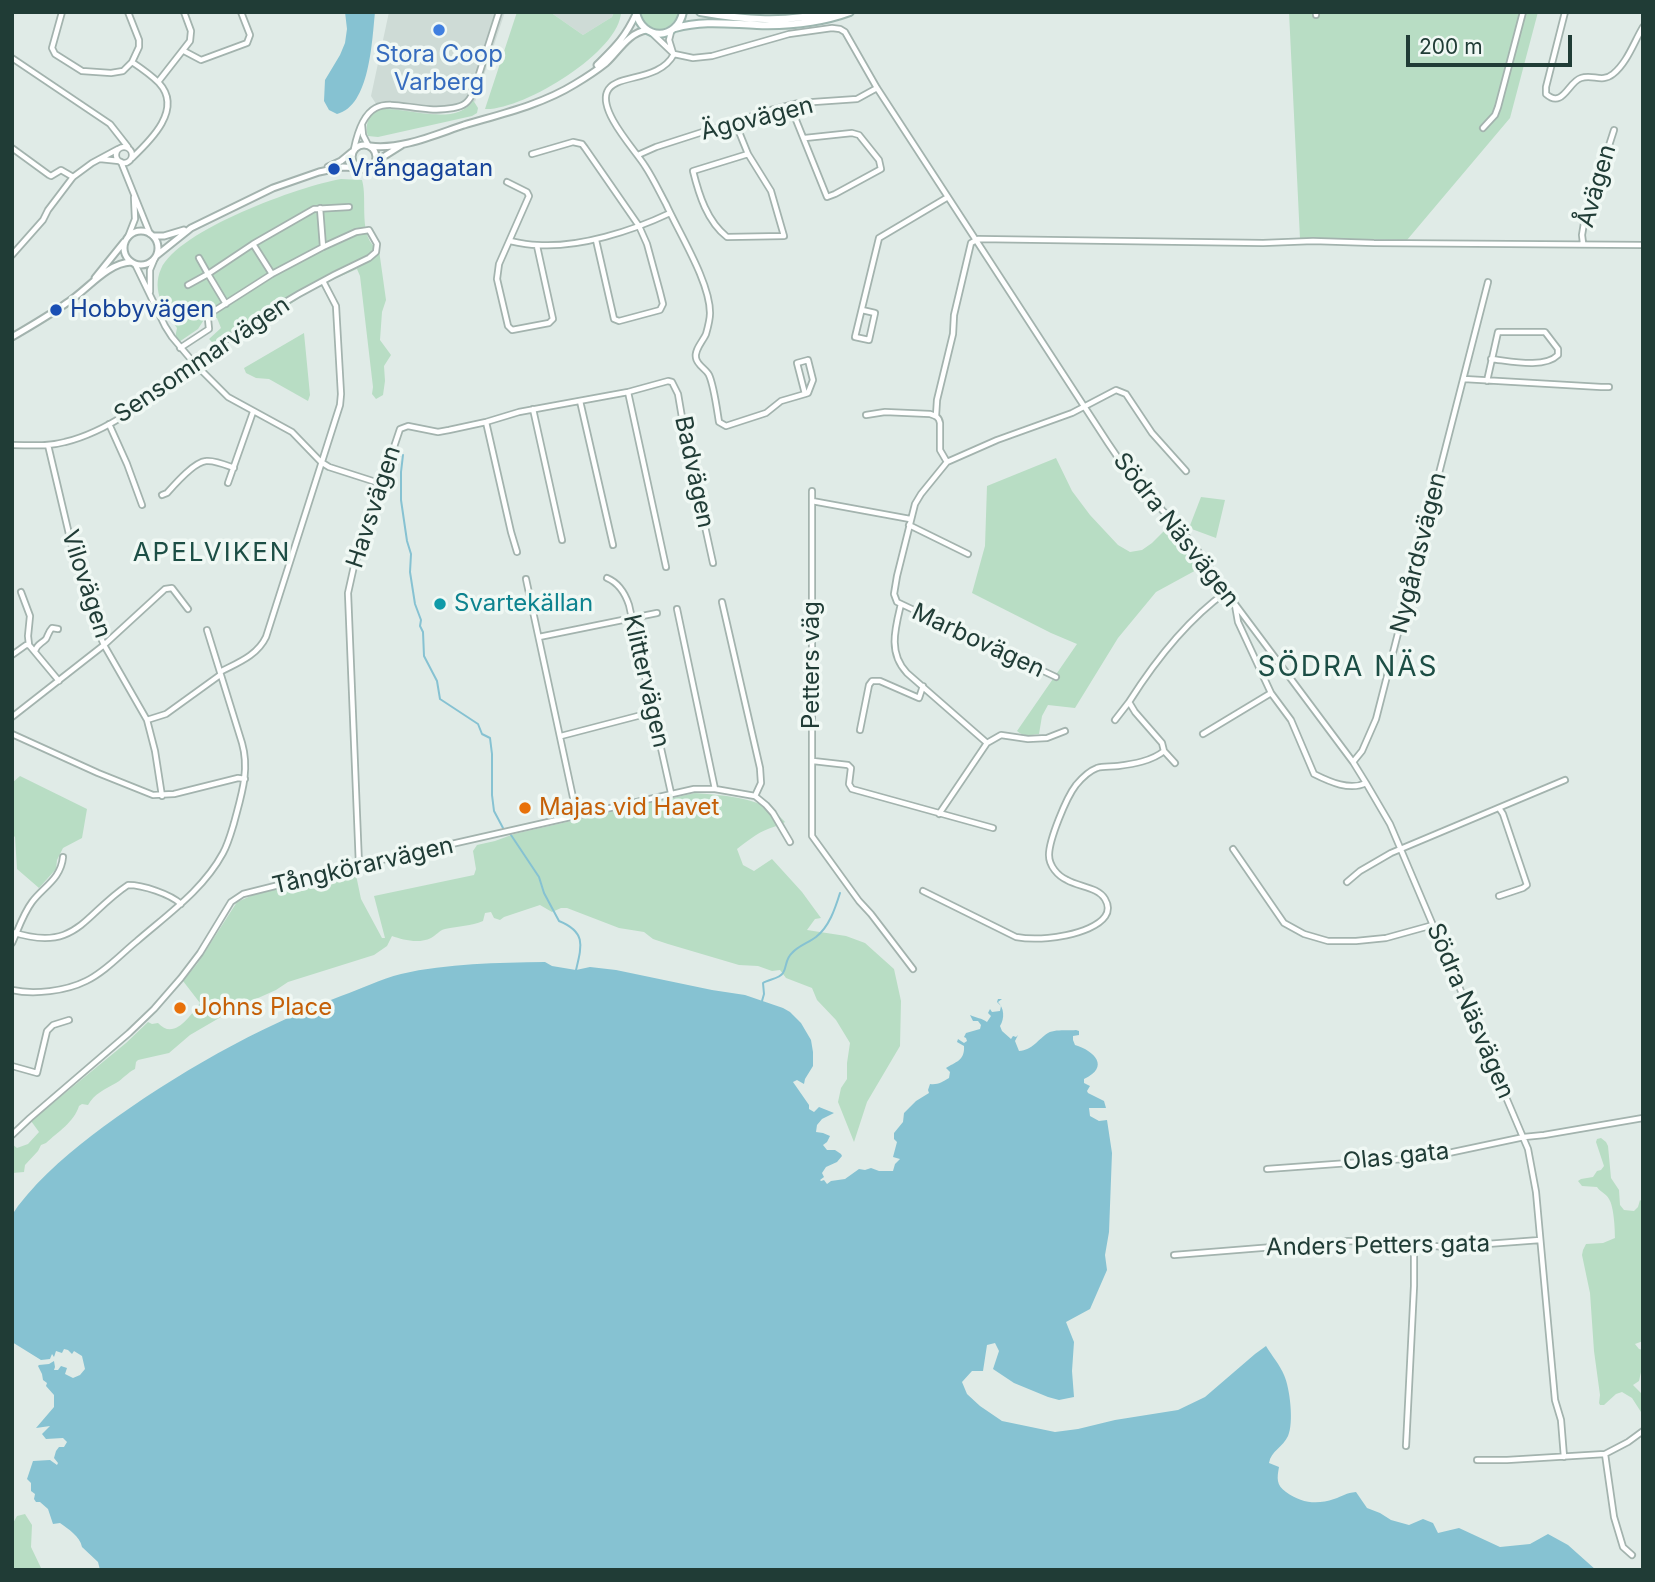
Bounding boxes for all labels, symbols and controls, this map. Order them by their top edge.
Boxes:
scale bar [1410,21,1576,65]
marker: Stora Coop Varberg [431,22,447,38]
text: 200 m [1419,34,1483,59]
place label: Stora Coop Varberg [375,41,503,97]
street label: Ägovägen [698,91,816,147]
street label: Åvägen [1571,141,1623,231]
place label: Vrångagatan [348,155,493,183]
marker: Vrångagatan [326,161,342,177]
street label: Sensommarvägen [109,291,295,429]
place label: Hobbyvägen [70,296,214,324]
marker: Hobbyvägen [48,302,64,318]
street label: Badvägen [668,413,720,531]
street label: Havsvägen [341,442,407,572]
street label: Södra Näsvägen [1107,447,1245,613]
street label: Nygårdsvägen [1385,469,1453,637]
street label: Vilovägen [55,526,117,642]
district label: APELVIKEN [134,537,290,569]
place label: Svartekällan [454,590,593,618]
marker: Svartekällan [432,596,448,612]
street label: Marbovägen [907,598,1049,684]
street label: Petters väg [798,601,826,729]
street label: Klittervägen [617,612,675,750]
district label: SÖDRA NÄS [1259,651,1437,685]
place label: Majas vid Havet [539,794,719,822]
marker: Majas vid Havet [517,800,533,816]
street label: Tångkörarvägen [270,831,456,901]
street label: Södra Näsvägen [1420,919,1520,1103]
place label: Johns Place [194,994,332,1022]
marker: Johns Place [172,1000,188,1016]
street label: Olas gata [1341,1137,1451,1177]
street label: Anders Petters gata [1266,1230,1490,1262]

